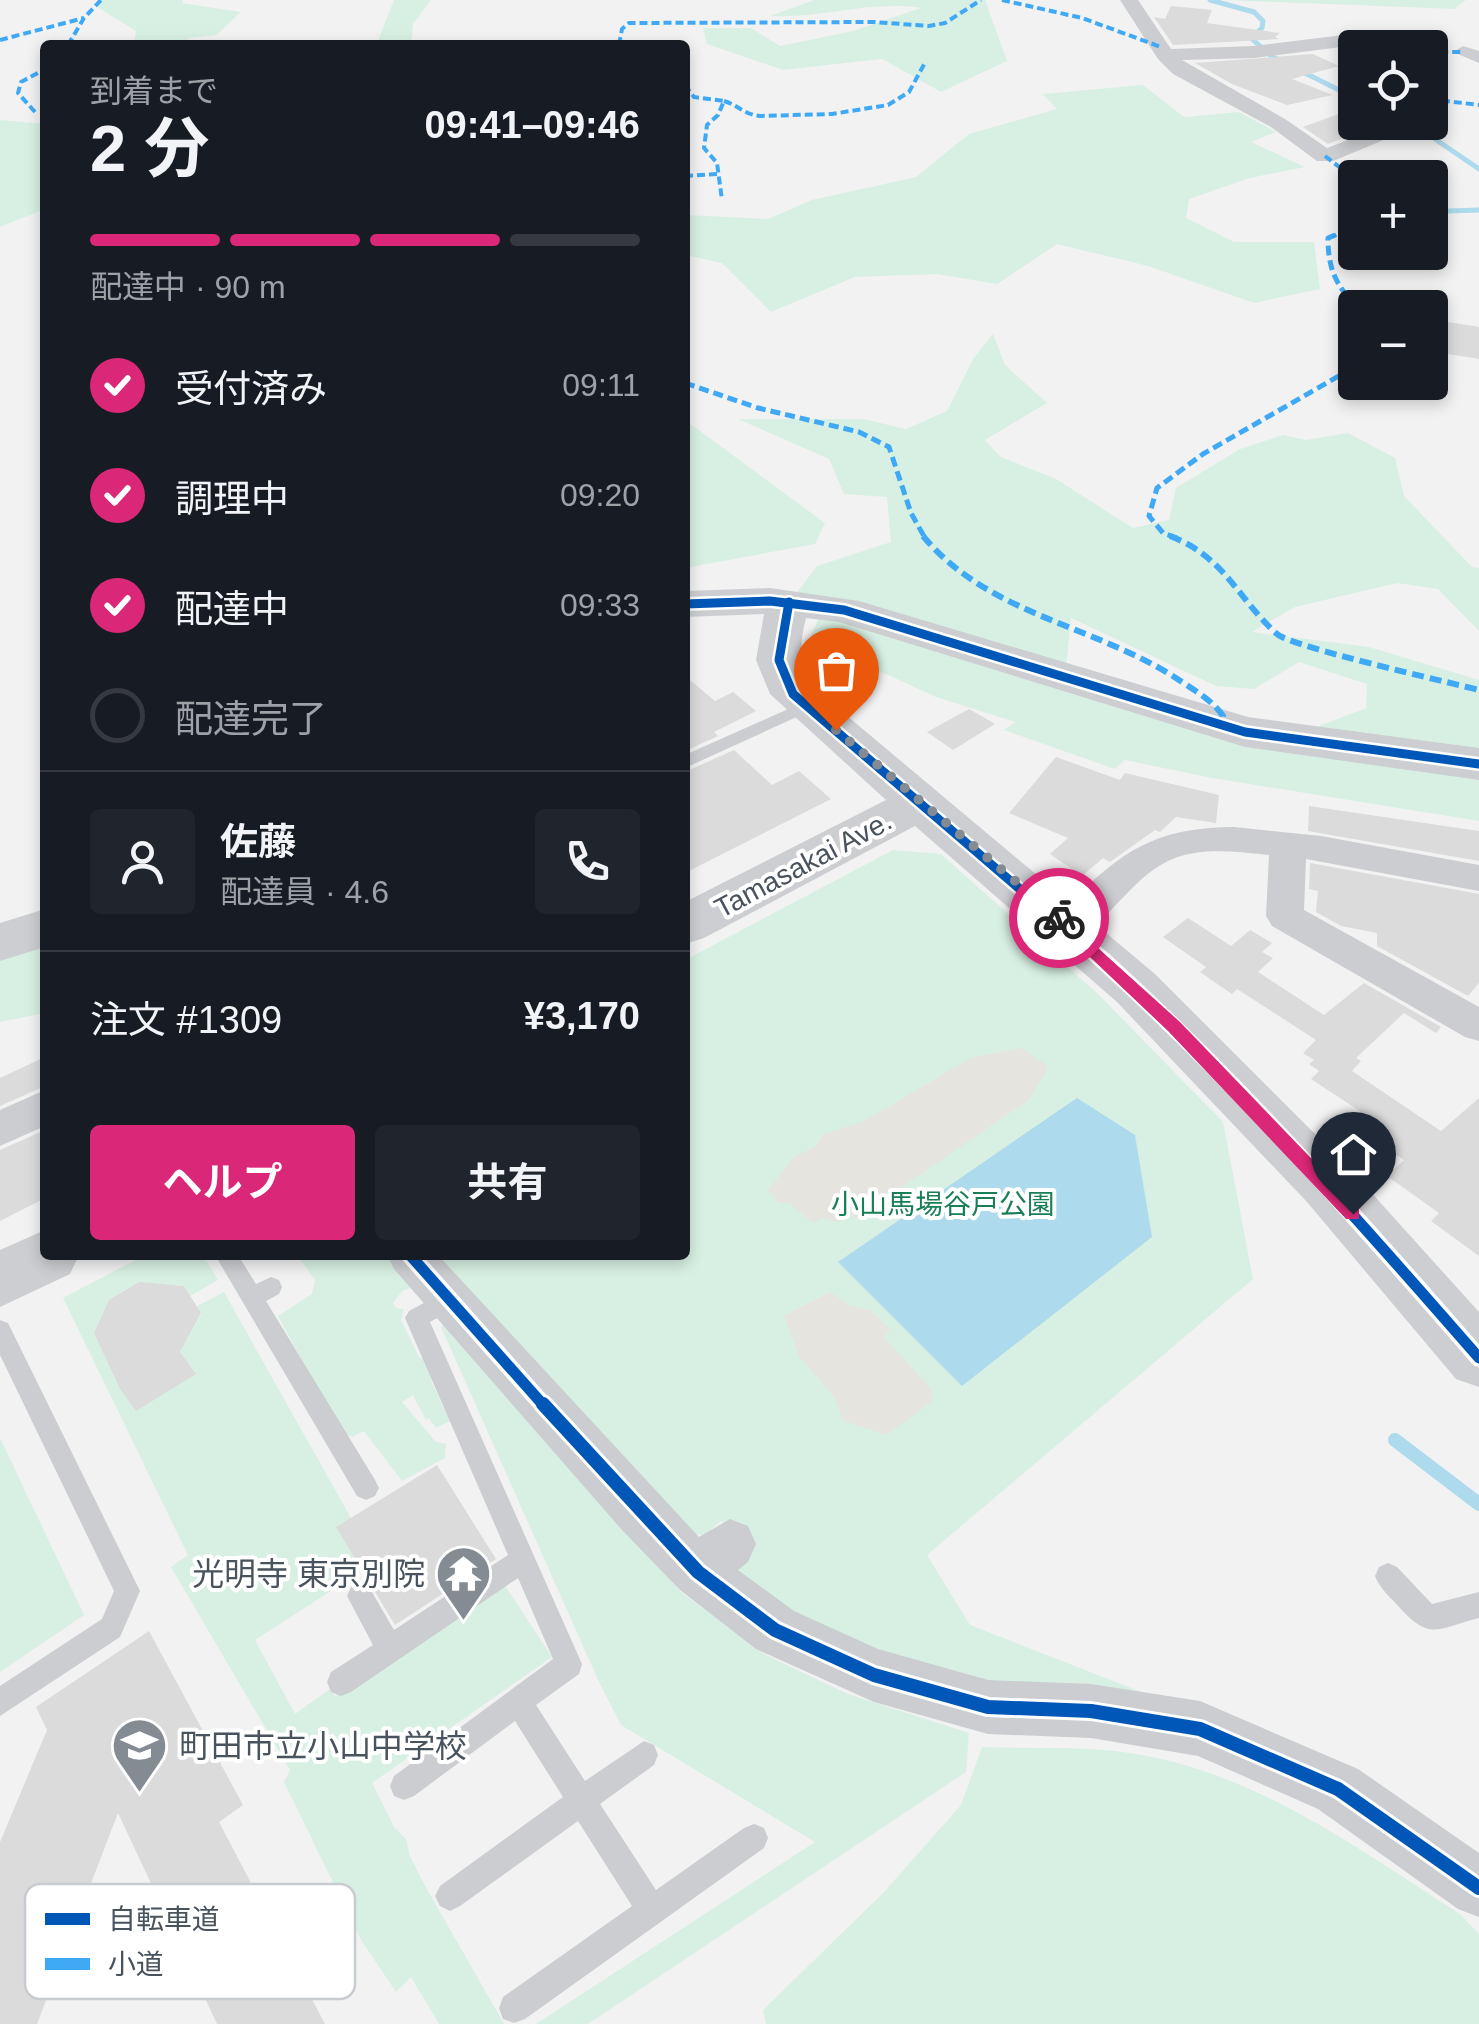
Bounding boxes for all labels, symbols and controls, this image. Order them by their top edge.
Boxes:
map controls [1338,30,1448,400]
button: locate [1338,30,1448,140]
text: 到着まで [90,73,218,109]
text: 09:41–09:46 [424,104,640,146]
text: 2 分 [90,112,209,185]
button: + [1338,160,1448,270]
text: 配達中 · 90 m [90,269,286,305]
button: − [1338,290,1448,400]
icon: check [90,358,145,413]
text: 09:11 [562,367,640,403]
text: 受付済み [175,368,327,410]
icon: check [90,468,145,523]
text: 09:20 [560,477,640,513]
text: 調理中 [175,478,289,520]
icon: check [90,578,145,633]
text: 09:33 [560,587,640,623]
text: 配達中 [175,588,289,630]
pin [794,628,879,731]
icon: bag [809,643,864,698]
text: 配達完了 [175,698,327,740]
street label: Tamasakai Ave. [710,805,897,924]
button: person [90,809,195,914]
button: phone [535,809,640,914]
text: 佐藤 [220,821,296,863]
courier [1009,868,1109,968]
text: 配達員 · 4.6 [220,874,389,910]
icon: bike [1032,891,1087,946]
text: ¥3,170 [524,995,640,1037]
text: 注文 #1309 [90,999,282,1041]
pin [1311,1112,1396,1215]
button: ヘルプ [90,1125,355,1240]
button: 共有 [375,1125,640,1240]
icon: home [1326,1127,1381,1182]
park label: 小山馬場谷戸公園 [831,1189,1055,1220]
temple icon: 光明寺 東京別院 [434,1544,494,1623]
place label: 光明寺 東京別院 [192,1556,425,1592]
school or university icon: 町田市立小山中学校 [110,1716,170,1795]
place label: 町田市立小山中学校 [179,1728,467,1764]
legend [25,1884,355,1999]
text: 自転車道 [108,1904,220,1935]
text: 小道 [108,1949,164,1980]

